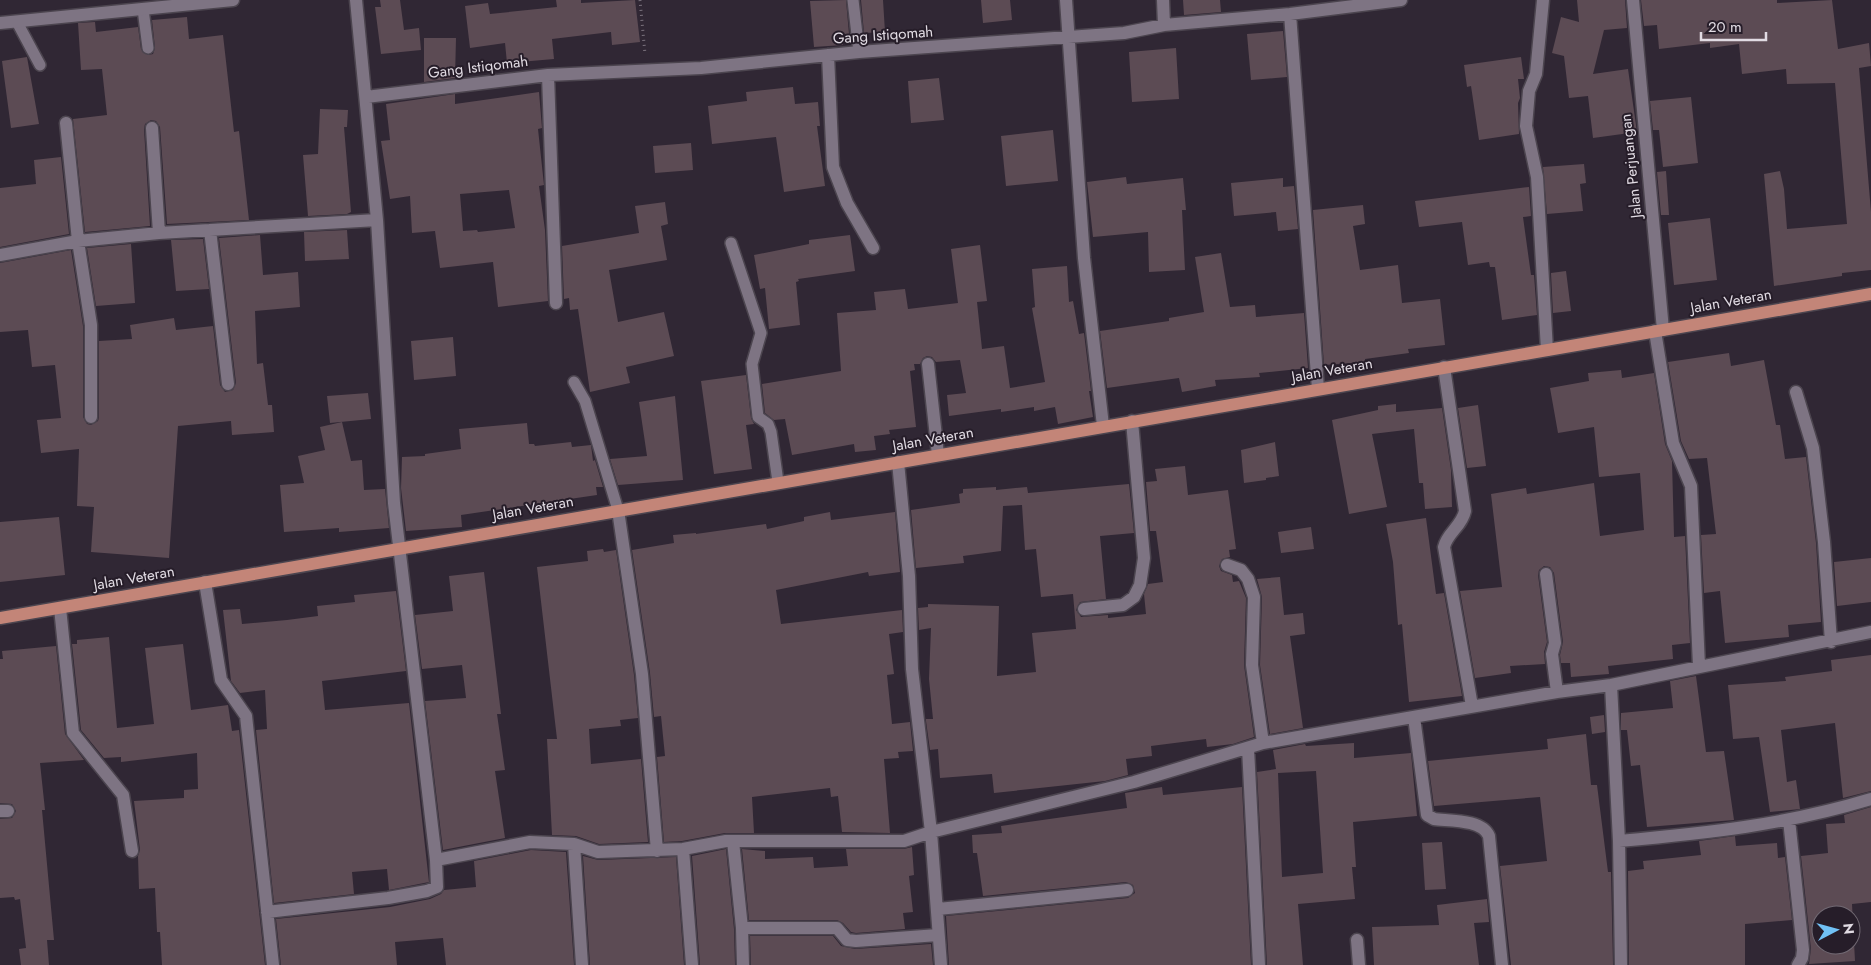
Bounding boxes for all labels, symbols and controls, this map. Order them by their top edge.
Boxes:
scale bar [1701,10,1766,42]
text: 20 m [1708,16,1742,38]
street label: Gang Istiqomah [832,21,934,49]
street label: Gang Istiqomah [427,50,529,84]
street label: Jalan Perjuangan [1615,113,1648,221]
street label: Jalan Veteran [1687,283,1773,319]
street label: Jalan Veteran [1288,352,1374,388]
street label: Jalan Veteran [889,421,975,457]
street label: Jalan Veteran [489,490,575,526]
street label: Jalan Veteran [90,560,176,596]
north arrow [1811,905,1861,955]
text: N [1838,922,1859,935]

